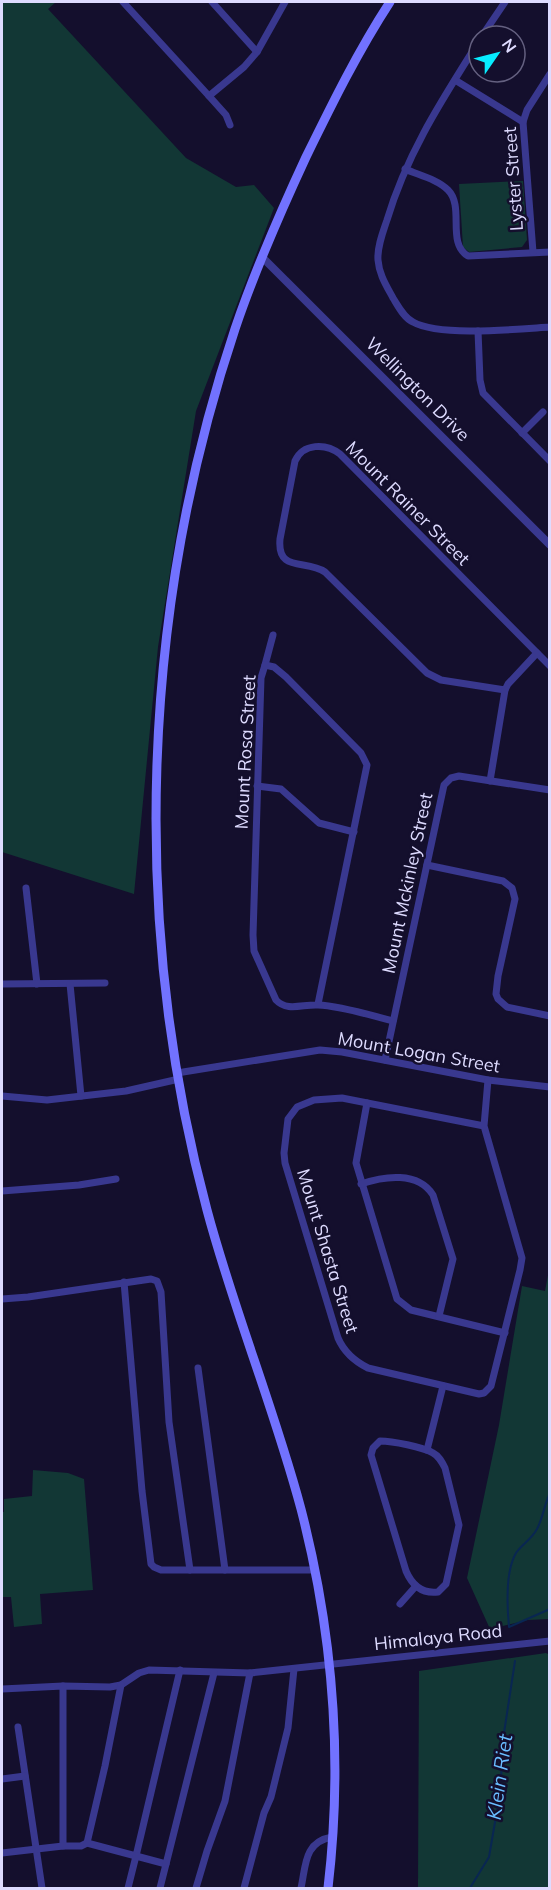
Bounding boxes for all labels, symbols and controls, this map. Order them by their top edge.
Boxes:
north arrow [467,24,527,84]
text: N [498,35,521,56]
street label: Lyster Street [498,126,528,232]
street label: Wellington Drive [361,332,475,446]
street label: Mount Rainer Street [341,436,475,570]
street label: Mount Rosa Street [229,674,261,830]
street label: Mount Mckinley Street [377,791,437,975]
street label: Mount Logan Street [336,1026,502,1078]
street label: Mount Shasta Street [292,1166,364,1336]
street label: Himalaya Road [373,1619,503,1655]
water label: Klein Riet [481,1731,518,1822]

